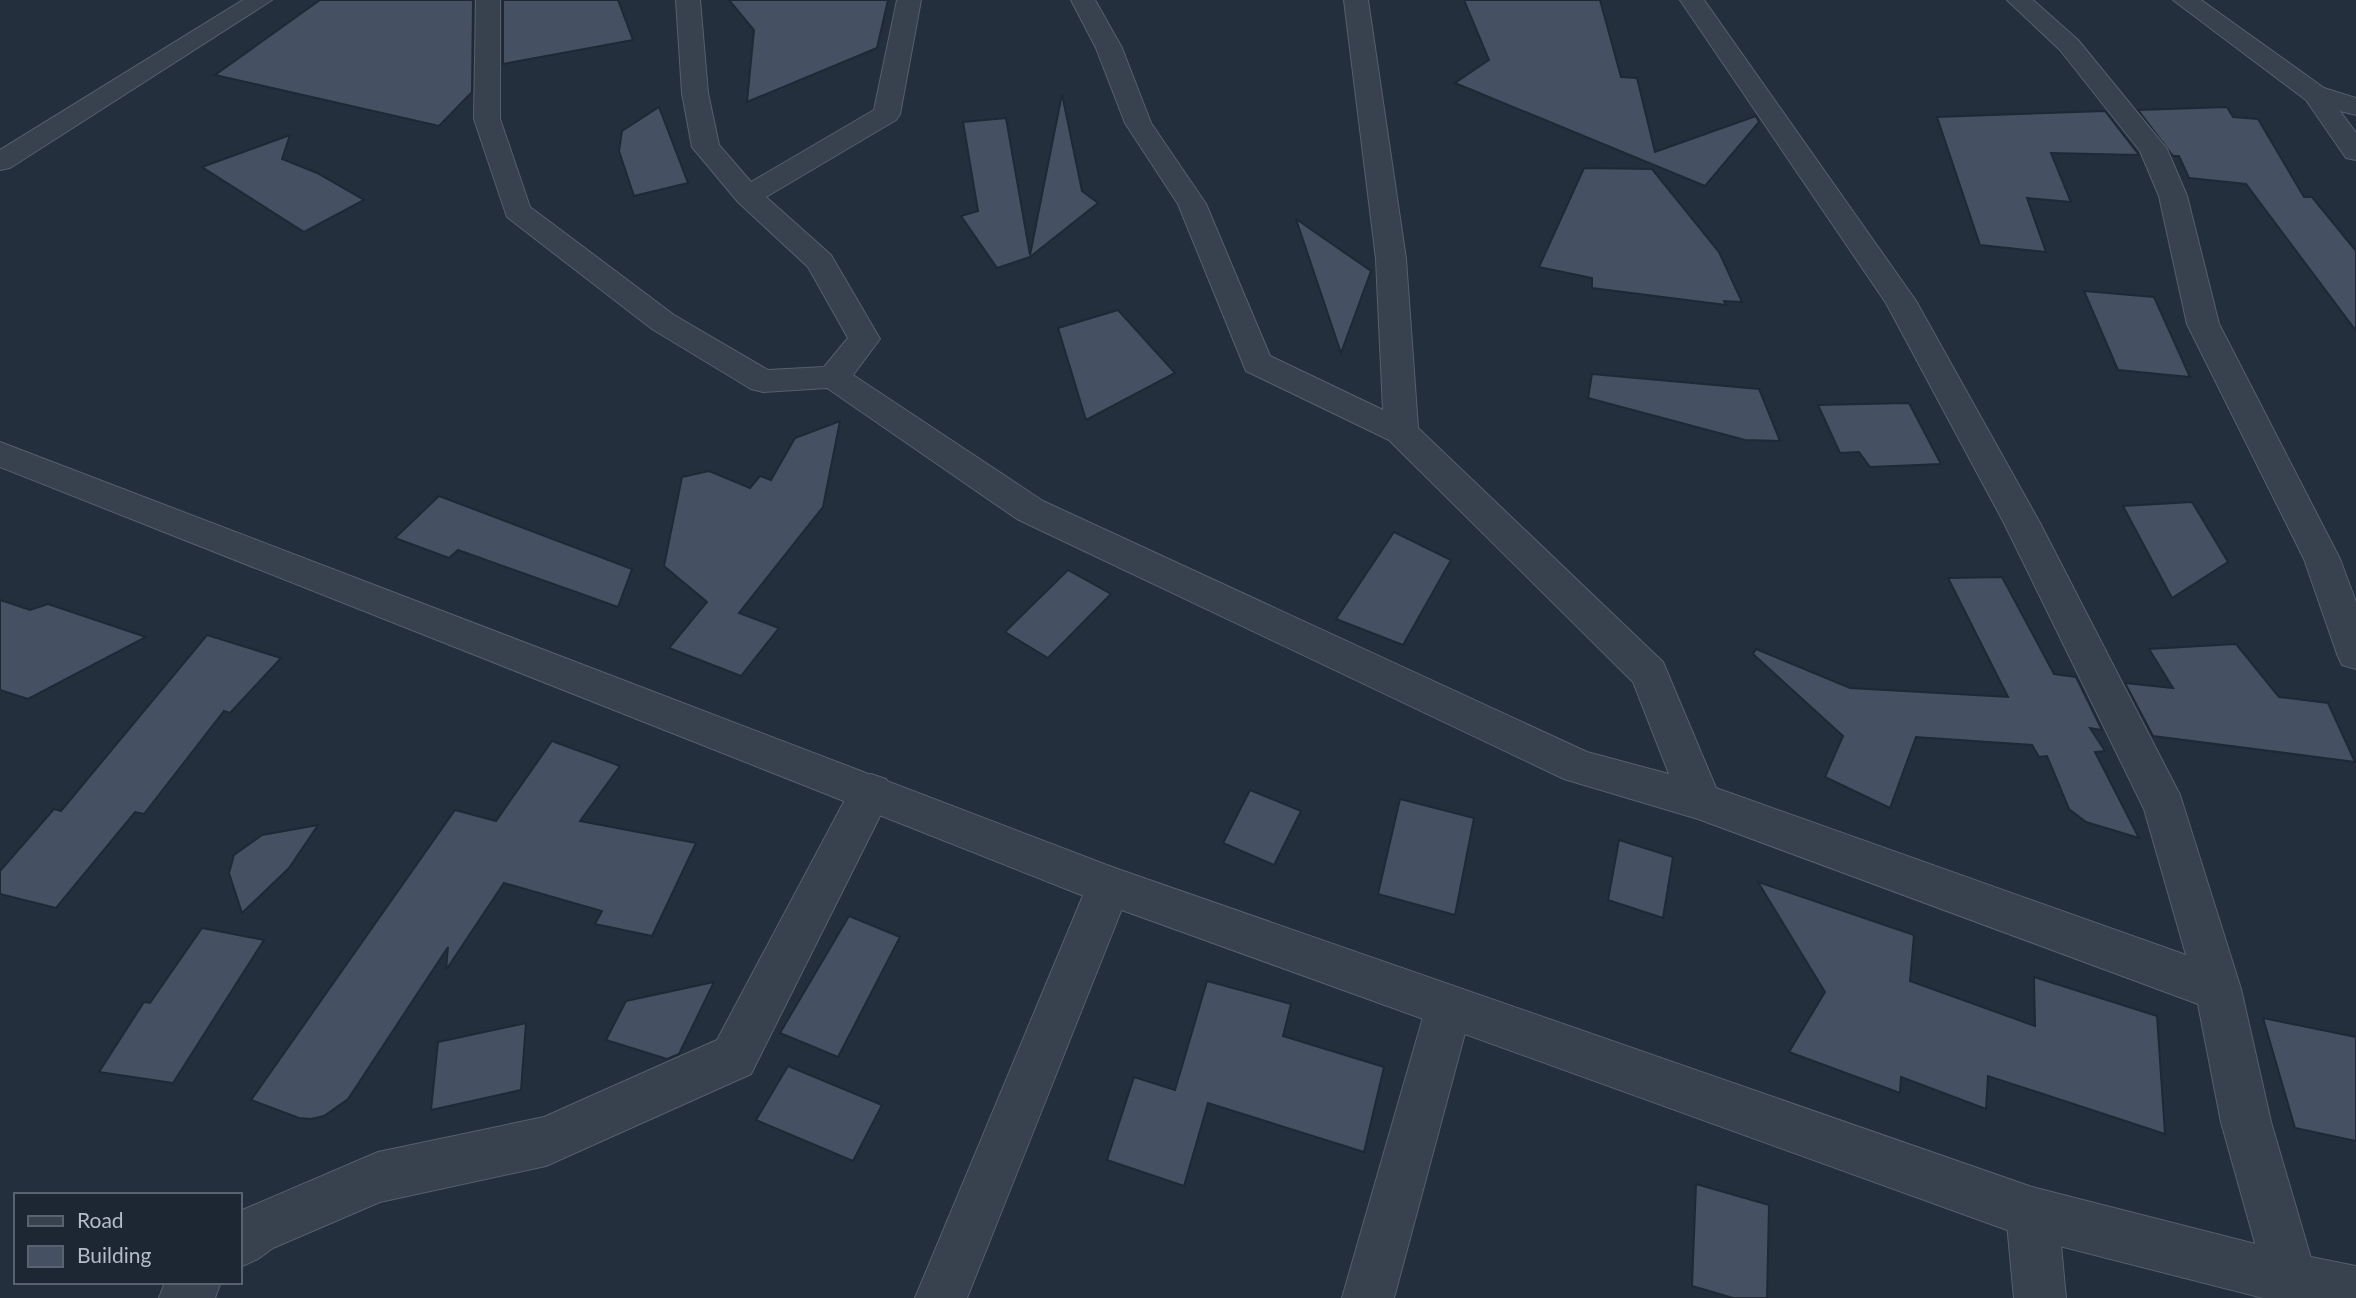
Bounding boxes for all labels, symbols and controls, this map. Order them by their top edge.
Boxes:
legend [14,1193,242,1284]
text: Road [77,1207,124,1232]
text: Building [77,1242,152,1267]

